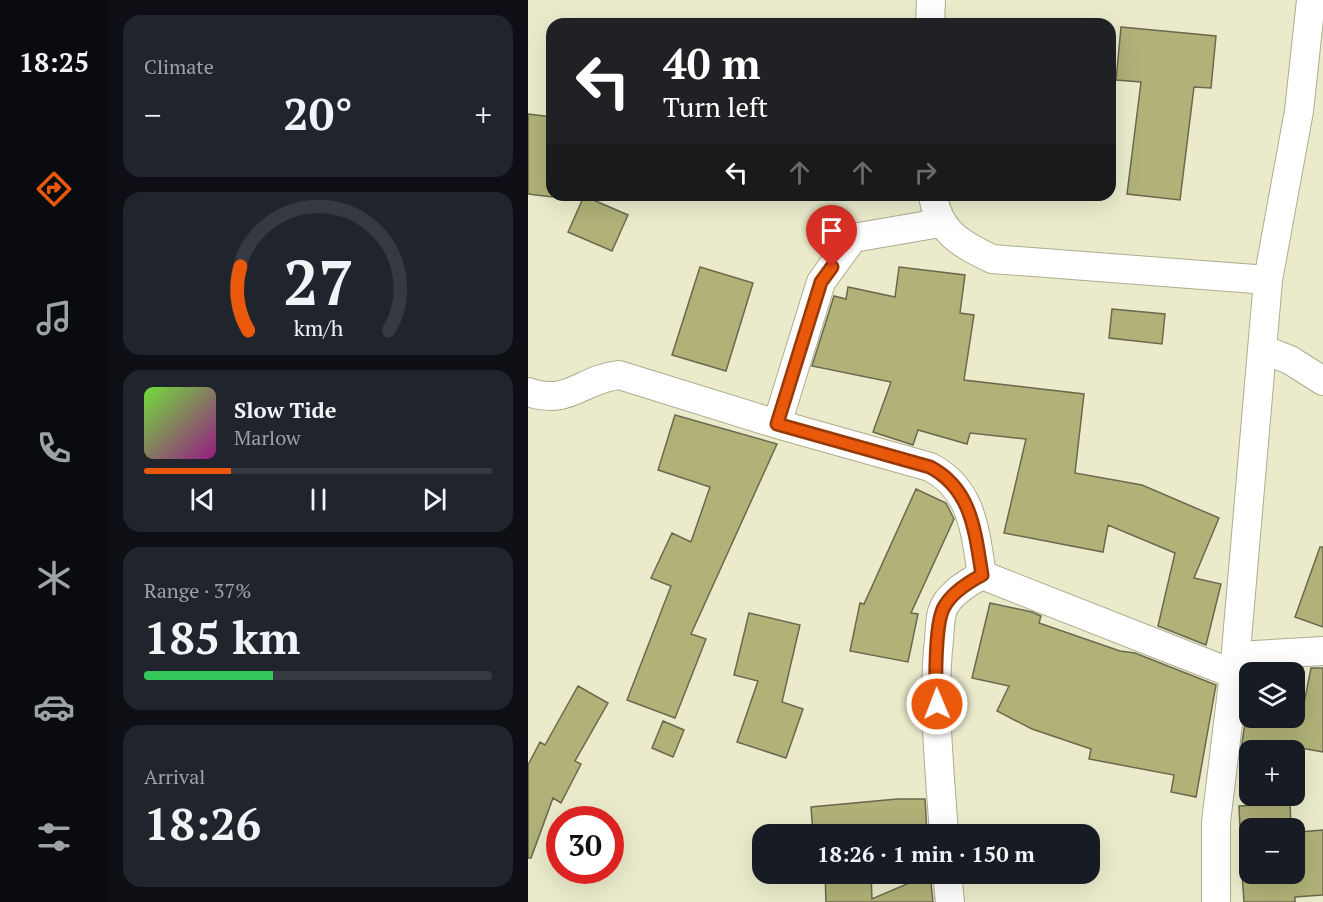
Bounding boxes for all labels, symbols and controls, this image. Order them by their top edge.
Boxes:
text: 40 m [663,35,761,91]
icon: left [564,42,642,120]
text: 18:25 [19,44,89,80]
text: Climate [144,53,214,80]
text: 20° [283,83,353,143]
text: Turn left [663,89,768,125]
text: − [144,93,162,136]
text: + [474,93,492,136]
icon: left [720,156,753,189]
icon: ahead [783,156,816,189]
icon: ahead [846,156,879,189]
icon: right [909,156,942,189]
icon: directions [33,168,75,210]
pin [806,205,857,267]
icon: arrive [815,214,848,247]
text: 27 [283,240,353,323]
icon: music [33,297,75,339]
text: km/h [293,314,343,342]
text: Slow Tide [234,395,337,424]
text: Marlow [234,424,301,451]
icon: phone [33,427,75,469]
icon: previous [186,483,219,516]
icon: pause [302,483,335,516]
icon: next [418,483,451,516]
icon: climate [33,557,75,599]
text: Range · 37% [144,577,251,604]
text: 185 km [144,607,300,667]
map controls [1239,662,1305,884]
button: layers [1239,662,1305,728]
position arrow [905,672,969,736]
icon: car [33,686,75,728]
button: + [1239,740,1305,806]
text: Arrival [144,763,205,790]
text: 18:26 [144,793,261,853]
speed limit sign: 30 [546,806,624,884]
icon: filters [33,816,75,858]
button: − [1239,818,1305,884]
text: 18:26 · 1 min · 150 m [817,839,1035,868]

